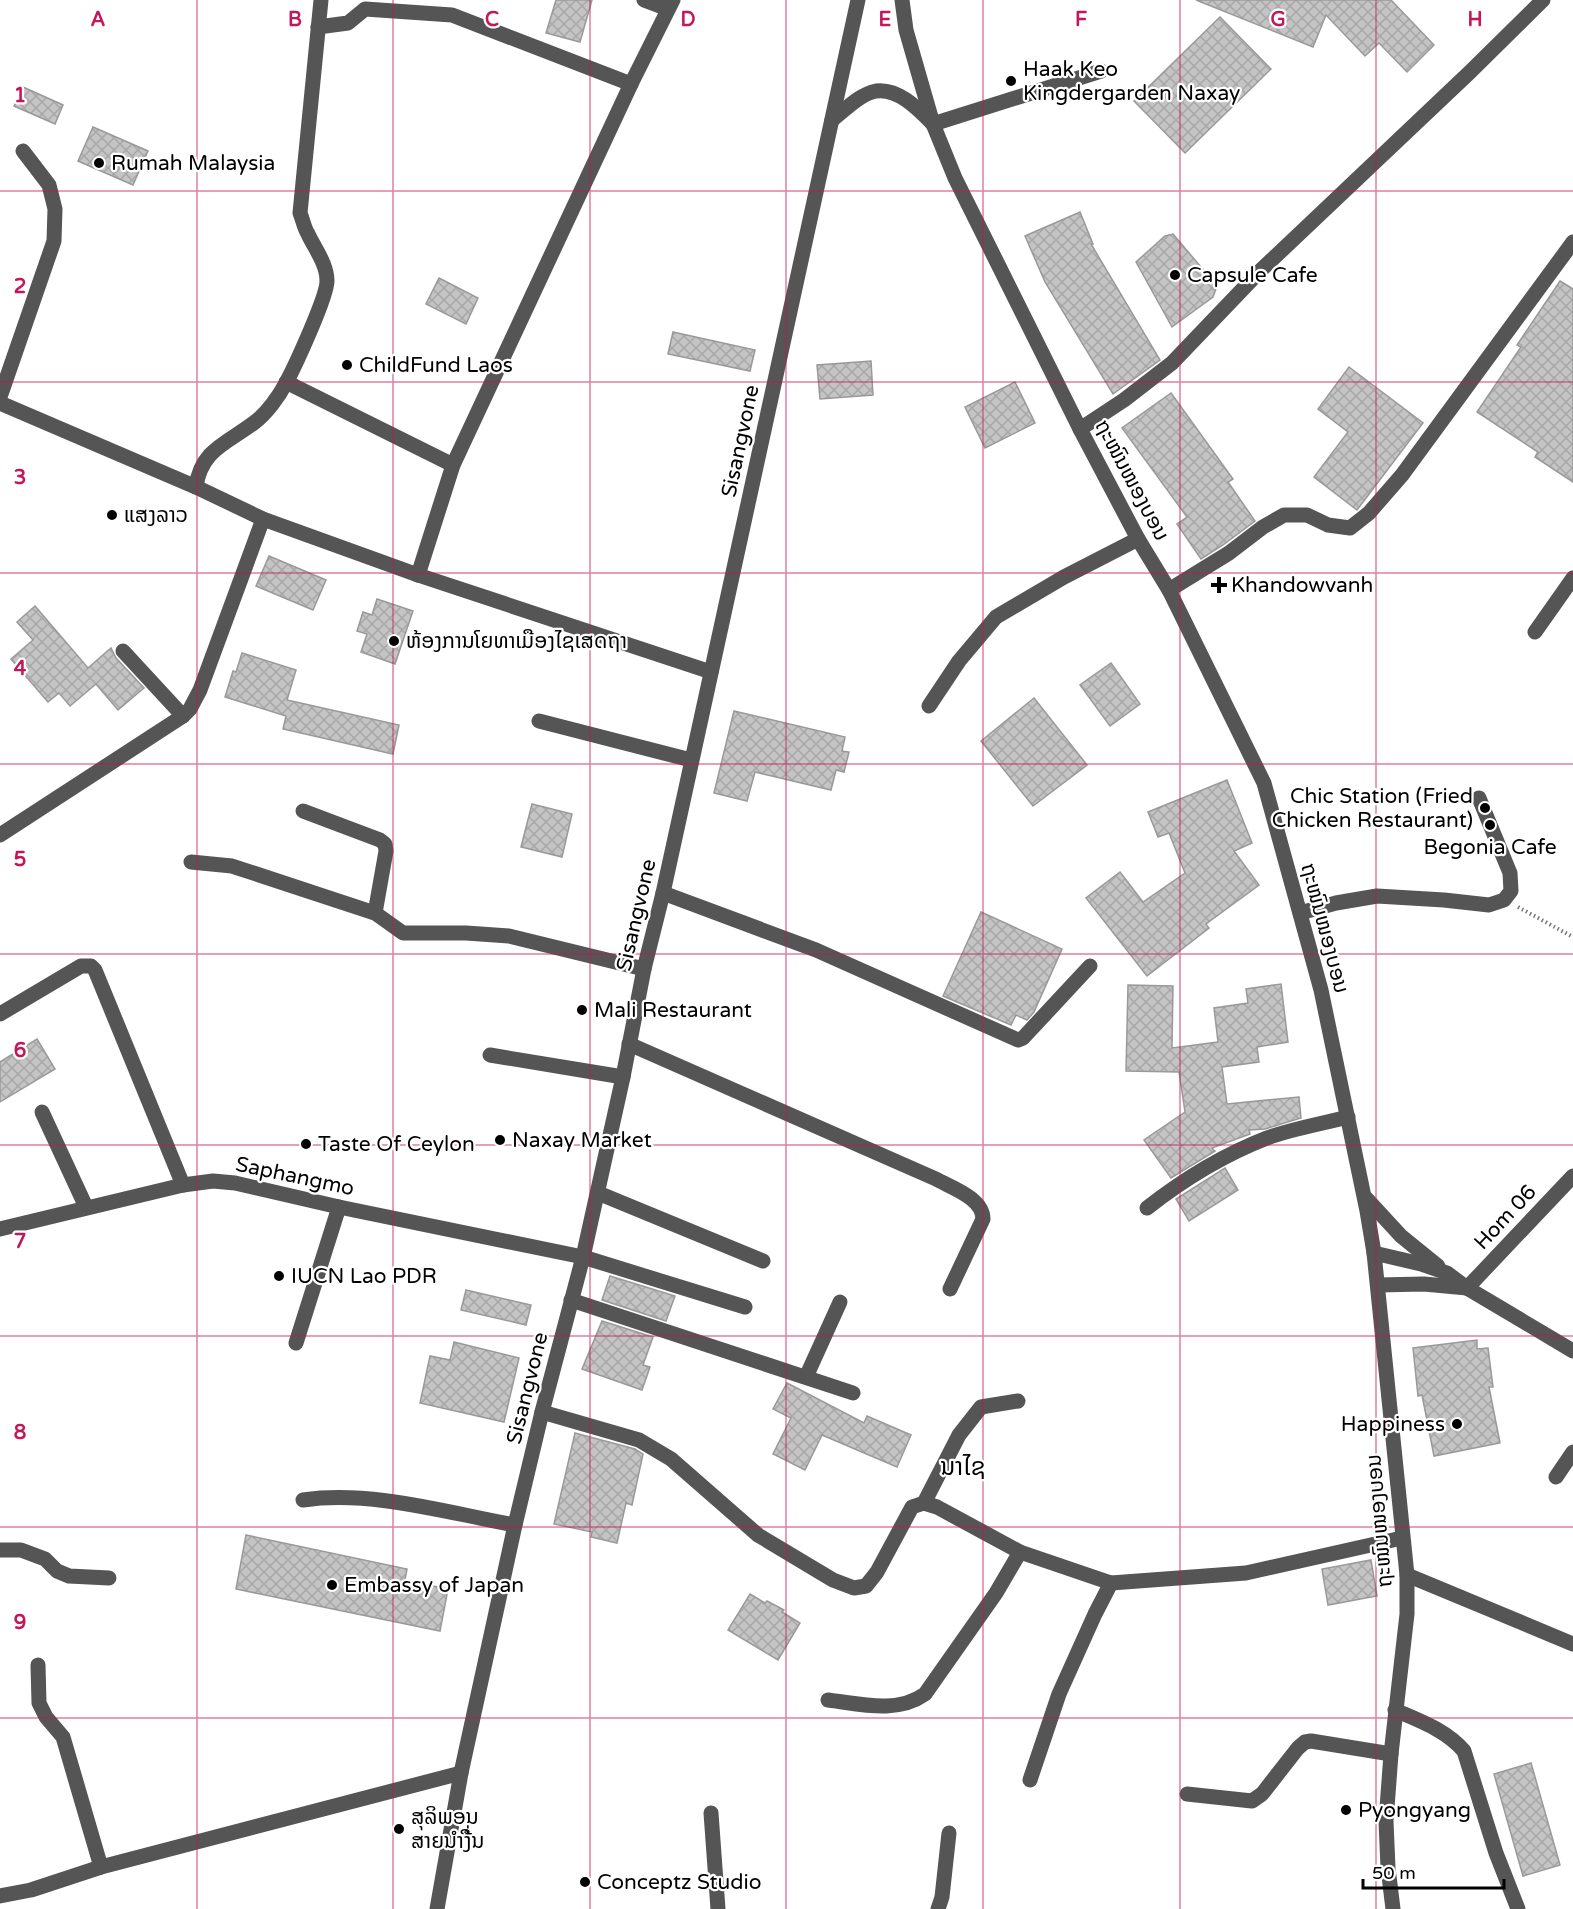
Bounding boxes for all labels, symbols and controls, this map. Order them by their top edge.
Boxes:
text: A [91,8,106,32]
text: B [288,8,302,32]
text: C [485,8,499,32]
text: D [680,8,696,32]
text: E [879,8,892,32]
text: F [1075,8,1087,32]
text: G [1270,8,1286,32]
text: H [1467,8,1483,32]
place label: Haak Keo Kingdergarden Naxay [1023,57,1240,106]
marker: Haak Keo Kingdergarden Naxay [1004,74,1018,88]
text: 1 [14,84,26,108]
place label: Rumah Malaysia [111,151,275,176]
marker: Rumah Malaysia [92,156,106,170]
place label: Capsule Cafe [1187,263,1318,288]
marker: Capsule Cafe [1168,268,1182,282]
text: 2 [14,275,26,299]
place label: ChildFund Laos [359,353,513,378]
marker: ChildFund Laos [340,358,354,372]
street label: Sisangvone [716,382,765,500]
street label: ຖະໜົນໜອງບອນ [1089,415,1174,545]
text: 3 [14,466,26,490]
place label: ແສງລາວ [124,503,188,528]
marker: ແສງລາວ [105,508,119,522]
place label: Khandowvanh [1231,573,1373,598]
marker: Khandowvanh [1212,578,1226,592]
place label: ຫ້ອງການໂຍທາເມືອງໄຊເສດຖາ [406,628,627,654]
marker: ຫ້ອງການໂຍທາເມືອງໄຊເສດຖາ [387,634,401,648]
text: 4 [14,657,27,681]
place label: Chic Station (Fried Chicken Restaurant) [1272,784,1473,833]
marker: Chic Station (Fried Chicken Restaurant) [1478,801,1492,815]
marker: Begonia Cafe [1483,818,1497,832]
place label: Begonia Cafe [1423,835,1557,860]
text: 5 [14,848,26,872]
street label: Sisangvone [611,856,662,974]
street label: ຖະໜົນໜອງບອນ [1295,860,1354,996]
place label: Mali Restaurant [594,998,752,1023]
marker: Mali Restaurant [575,1003,589,1017]
text: 6 [14,1039,26,1063]
place label: Naxay Market [512,1128,652,1153]
place label: Taste Of Ceylon [318,1132,475,1157]
marker: Naxay Market [493,1133,507,1147]
marker: Taste Of Ceylon [299,1137,313,1151]
street label: Saphangmo [233,1152,357,1201]
street label: Hom 06 [1469,1180,1542,1255]
text: 7 [14,1230,26,1254]
place label: IUCN Lao PDR [291,1264,437,1289]
marker: IUCN Lao PDR [272,1269,286,1283]
street label: Sisangvone [502,1330,553,1447]
place label: Happiness [1341,1412,1445,1437]
marker: Happiness [1450,1417,1464,1431]
text: 8 [14,1421,26,1445]
district label: ນາໄຊ [940,1453,986,1482]
street label: ຖະໜົນໜອງບອນ [1361,1453,1398,1589]
place label: Embassy of Japan [344,1573,524,1598]
marker: Embassy of Japan [325,1578,339,1592]
text: 9 [14,1611,26,1635]
place label: Pyongyang [1358,1798,1471,1823]
marker: Pyongyang [1339,1803,1353,1817]
place label: ສຸລິພອນ ສາຍນຳ້ງື່ນ [411,1805,484,1854]
marker: ສຸລິພອນ ສາຍນຳ້ງື່ນ [392,1822,406,1836]
scale bar [1363,1852,1504,1890]
text: 50 m [1372,1862,1416,1884]
place label: Conceptz Studio [597,1870,761,1895]
marker: Conceptz Studio [578,1875,592,1889]

